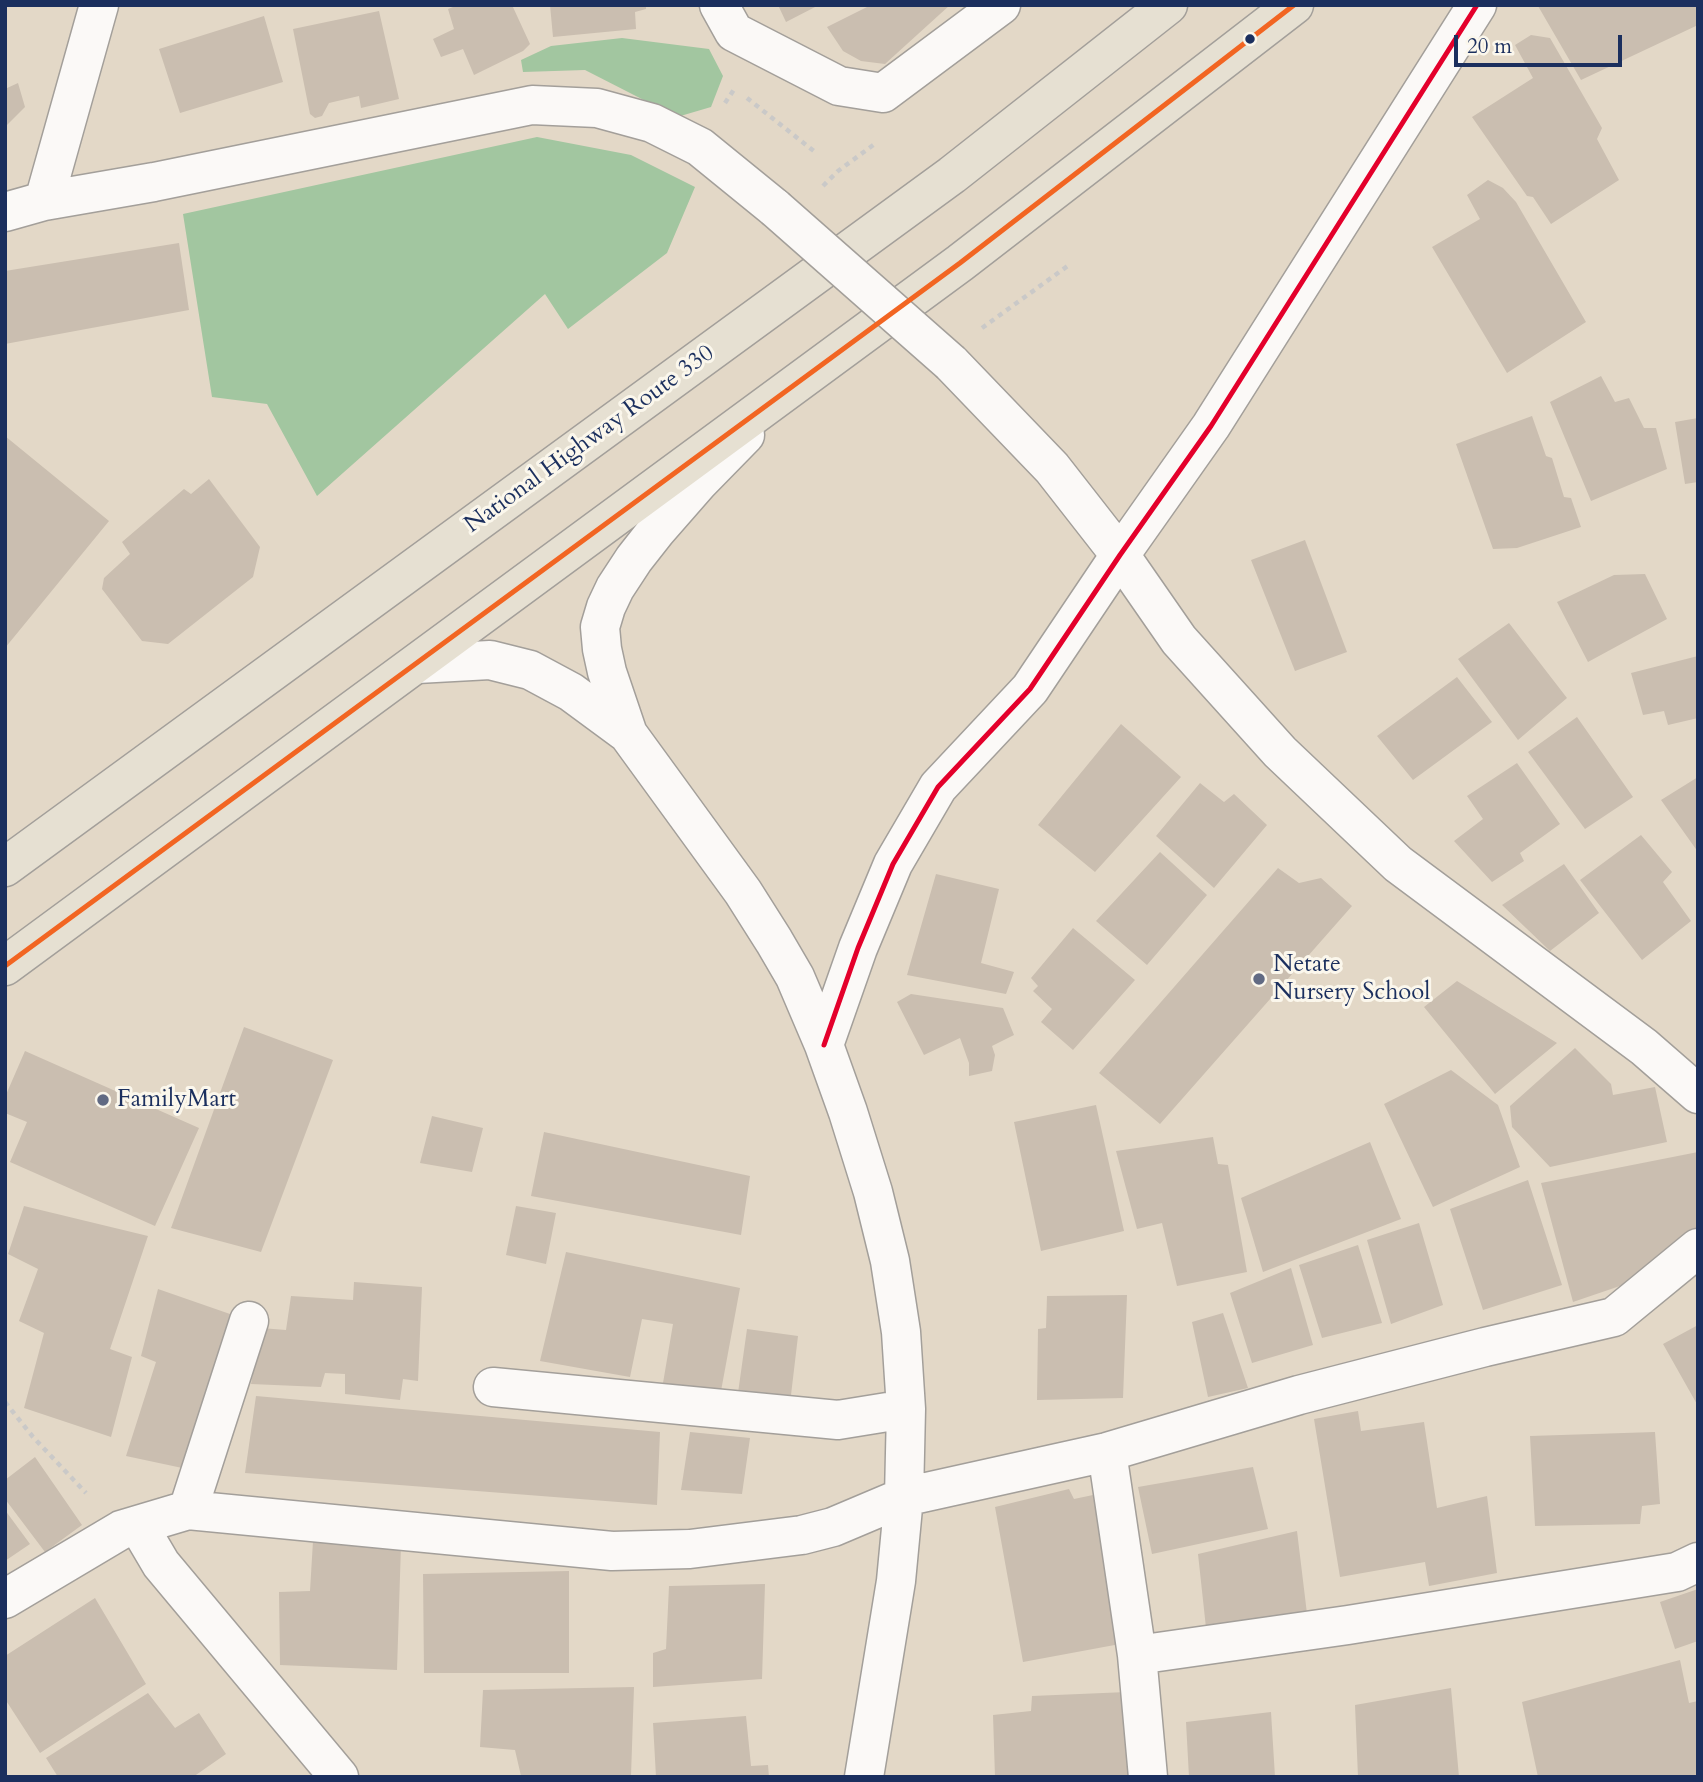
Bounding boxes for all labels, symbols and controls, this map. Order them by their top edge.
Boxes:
scale bar [1458,21,1626,65]
unlabelled marker [1243,32,1257,46]
text: 20 m [1467,32,1512,61]
street label: National Highway Route 330 [460,340,720,540]
place label: Netate Nursery School [1273,951,1430,1007]
marker: Netate Nursery School [1251,971,1267,987]
place label: FamilyMart [117,1086,236,1114]
marker: FamilyMart [95,1092,111,1108]

